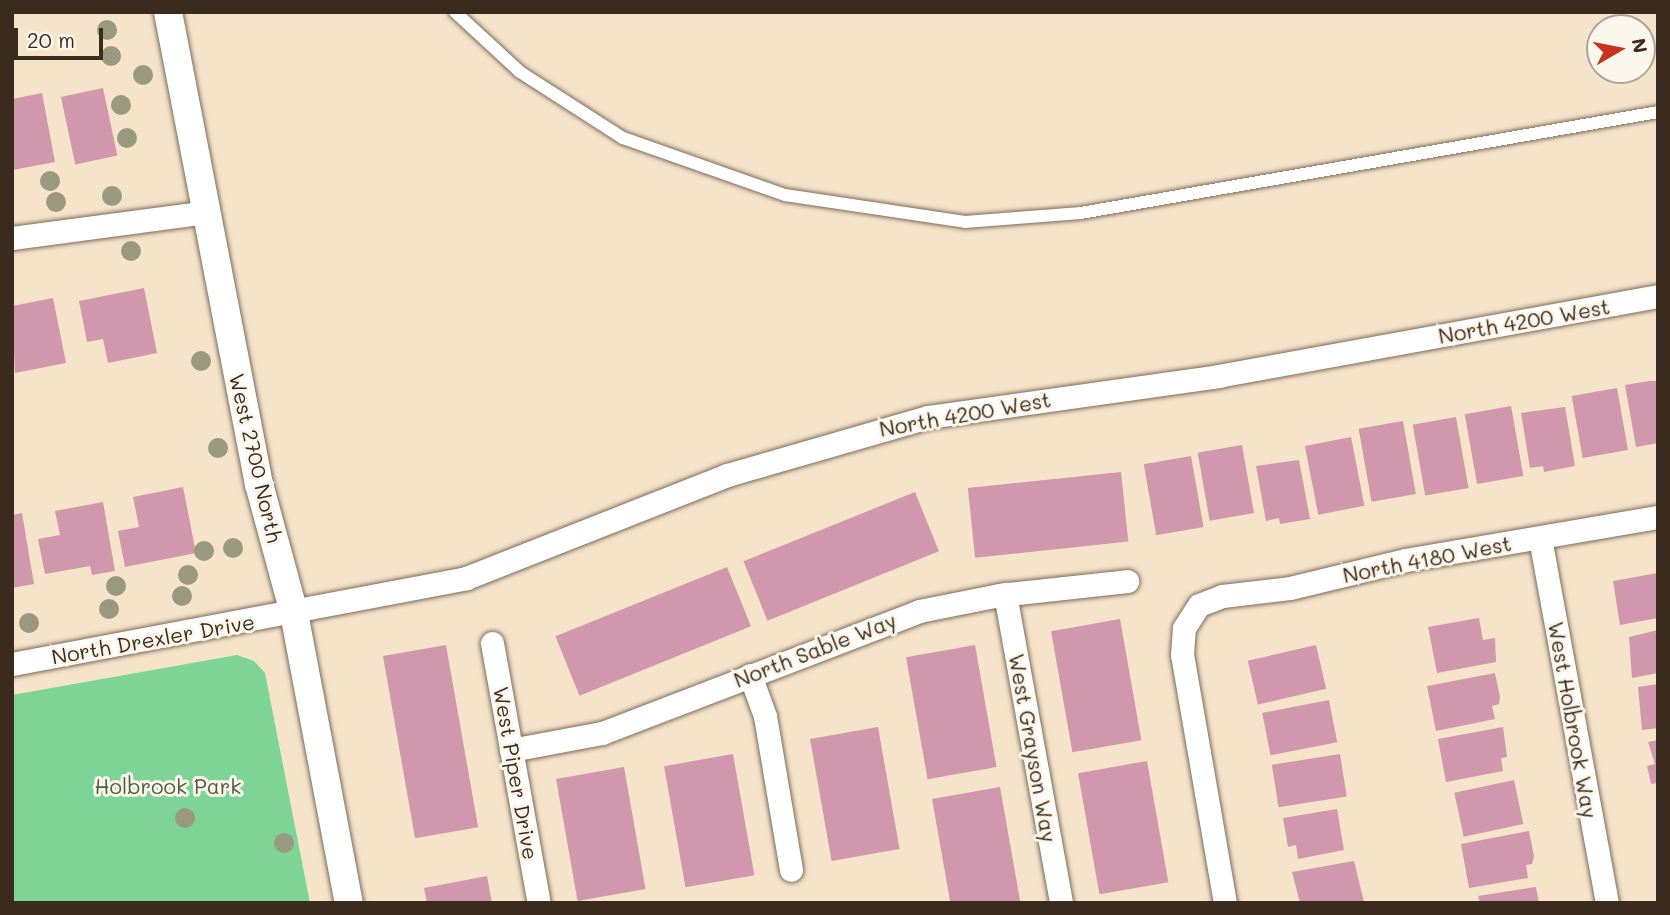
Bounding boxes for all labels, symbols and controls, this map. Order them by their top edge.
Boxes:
scale bar [18,14,107,58]
north arrow [1586,14,1656,84]
text: 20 m [27,26,75,53]
text: N [1627,36,1654,55]
street label: North 4200 West [1436,293,1612,349]
street label: West 2700 North [224,371,288,545]
street label: North 4200 West [877,386,1053,442]
street label: North 4180 West [1341,530,1513,588]
street label: North Sable Way [730,607,900,693]
street label: North Drexler Drive [49,609,257,669]
street label: West Holbrook Way [1543,620,1603,820]
street label: West Grayson Way [1004,652,1062,844]
street label: West Piper Drive [488,684,544,862]
park label: Holbrook Park [95,773,241,799]

